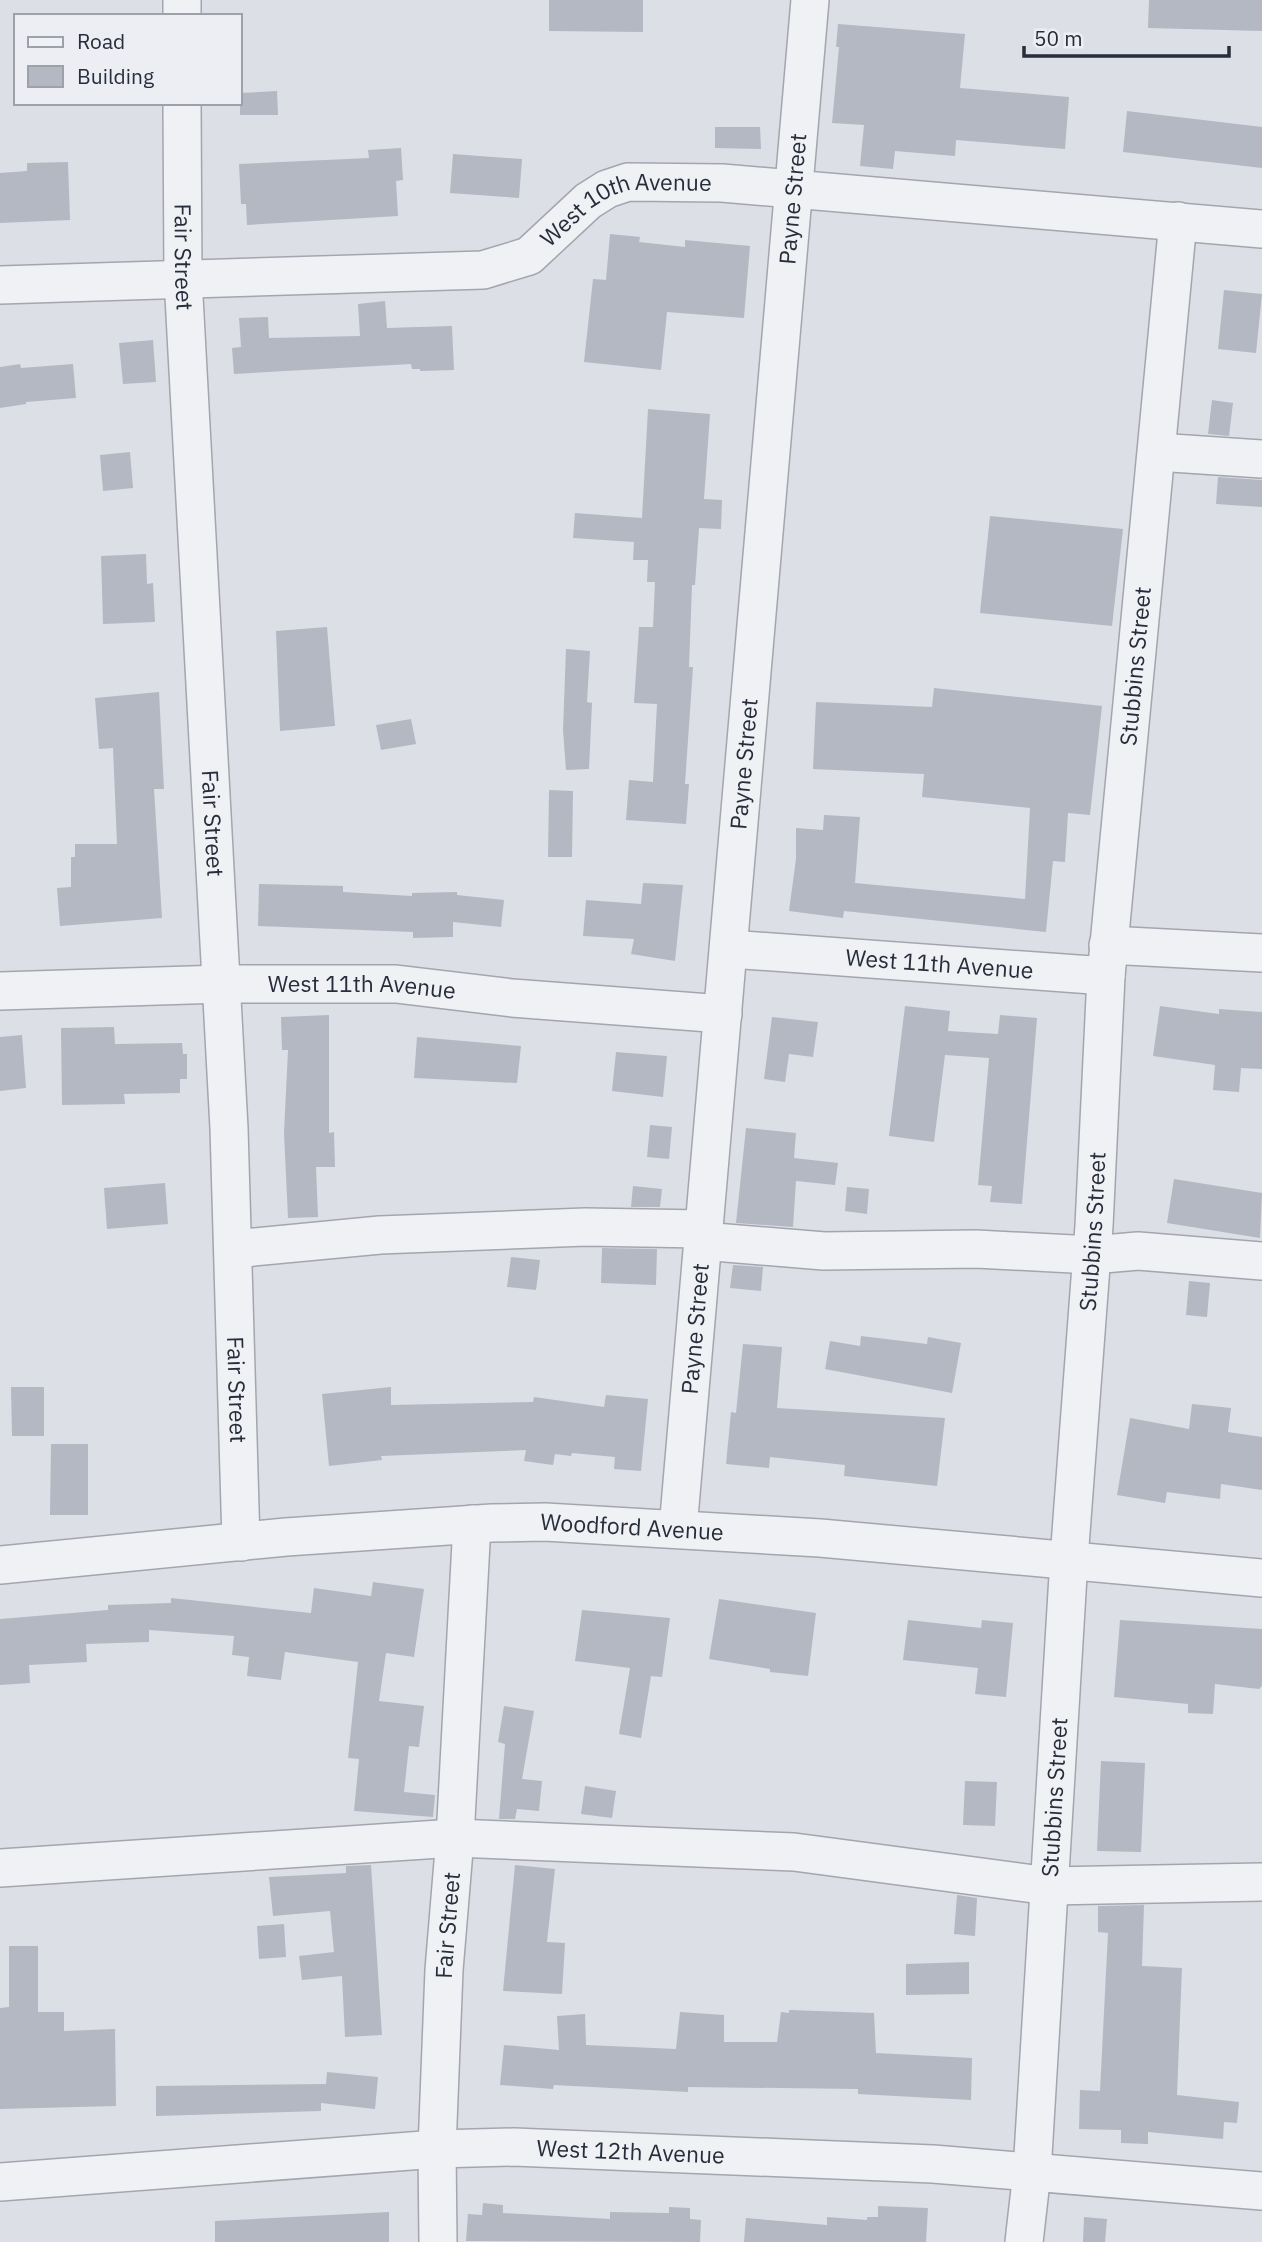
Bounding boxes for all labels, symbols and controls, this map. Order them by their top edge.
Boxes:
legend [14,14,242,105]
scale bar [1024,14,1229,58]
text: 50 m [1034,24,1083,52]
text: Road [77,27,125,55]
text: Building [77,62,154,90]
street label: Payne Street [771,132,812,266]
street label: West 10th Avenue [533,166,712,252]
street label: Fair Street [169,203,201,311]
street label: Stubbins Street [1112,585,1157,747]
street label: Payne Street [722,697,764,831]
street label: Fair Street [196,769,231,877]
street label: West 11th Avenue [844,941,1035,985]
street label: West 11th Avenue [268,968,458,1005]
street label: Stubbins Street [1072,1151,1112,1312]
street label: Payne Street [674,1262,715,1396]
street label: Fair Street [221,1336,254,1444]
street label: Woodford Avenue [540,1506,725,1546]
street label: Stubbins Street [1034,1716,1073,1878]
street label: Fair Street [428,1871,466,1979]
street label: West 12th Avenue [536,2132,725,2170]

